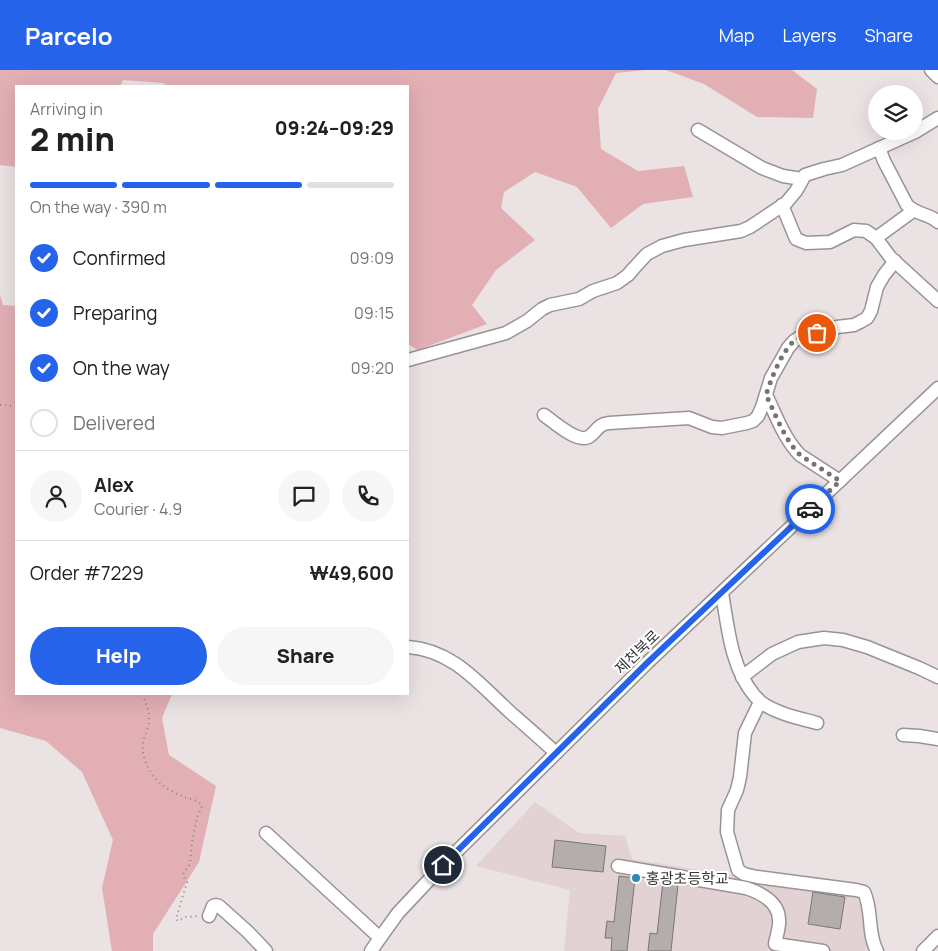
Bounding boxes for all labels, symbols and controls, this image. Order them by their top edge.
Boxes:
text: Parcelo [25,19,113,52]
text: Map [719,23,754,47]
text: Layers [782,23,836,47]
text: Share [864,23,913,47]
map controls [868,85,923,140]
button: layers [868,85,923,140]
text: Arriving in [30,98,103,120]
text: 09:24–09:29 [275,115,394,141]
text: 2 min [30,117,115,161]
text: On the way · 390 m [30,196,167,218]
icon: check [30,244,58,272]
text: Confirmed [73,245,166,271]
text: 09:09 [350,247,394,269]
icon: check [30,299,58,327]
text: Preparing [73,300,158,326]
text: 09:15 [354,302,394,324]
pin [796,312,838,354]
icon: bag [803,319,831,347]
icon: check [30,354,58,382]
text: On the way [73,355,170,381]
text: 09:20 [351,357,394,379]
text: Delivered [73,410,155,436]
button: person [30,470,82,522]
button: chat [278,470,330,522]
button: phone [342,470,394,522]
text: Alex [94,472,134,498]
courier [785,484,835,534]
icon: car [796,495,824,523]
text: Courier · 4.9 [94,498,182,520]
text: Order #7229 [30,560,144,586]
text: ₩49,600 [309,560,394,586]
street label: 제천북로 [610,625,664,679]
button: Help [30,627,207,685]
button: Share [217,627,394,685]
pin [422,844,464,886]
icon: home [429,851,457,879]
place label: 홍광초등학교 [646,868,729,889]
marker: 홍광초등학교 [630,872,642,884]

